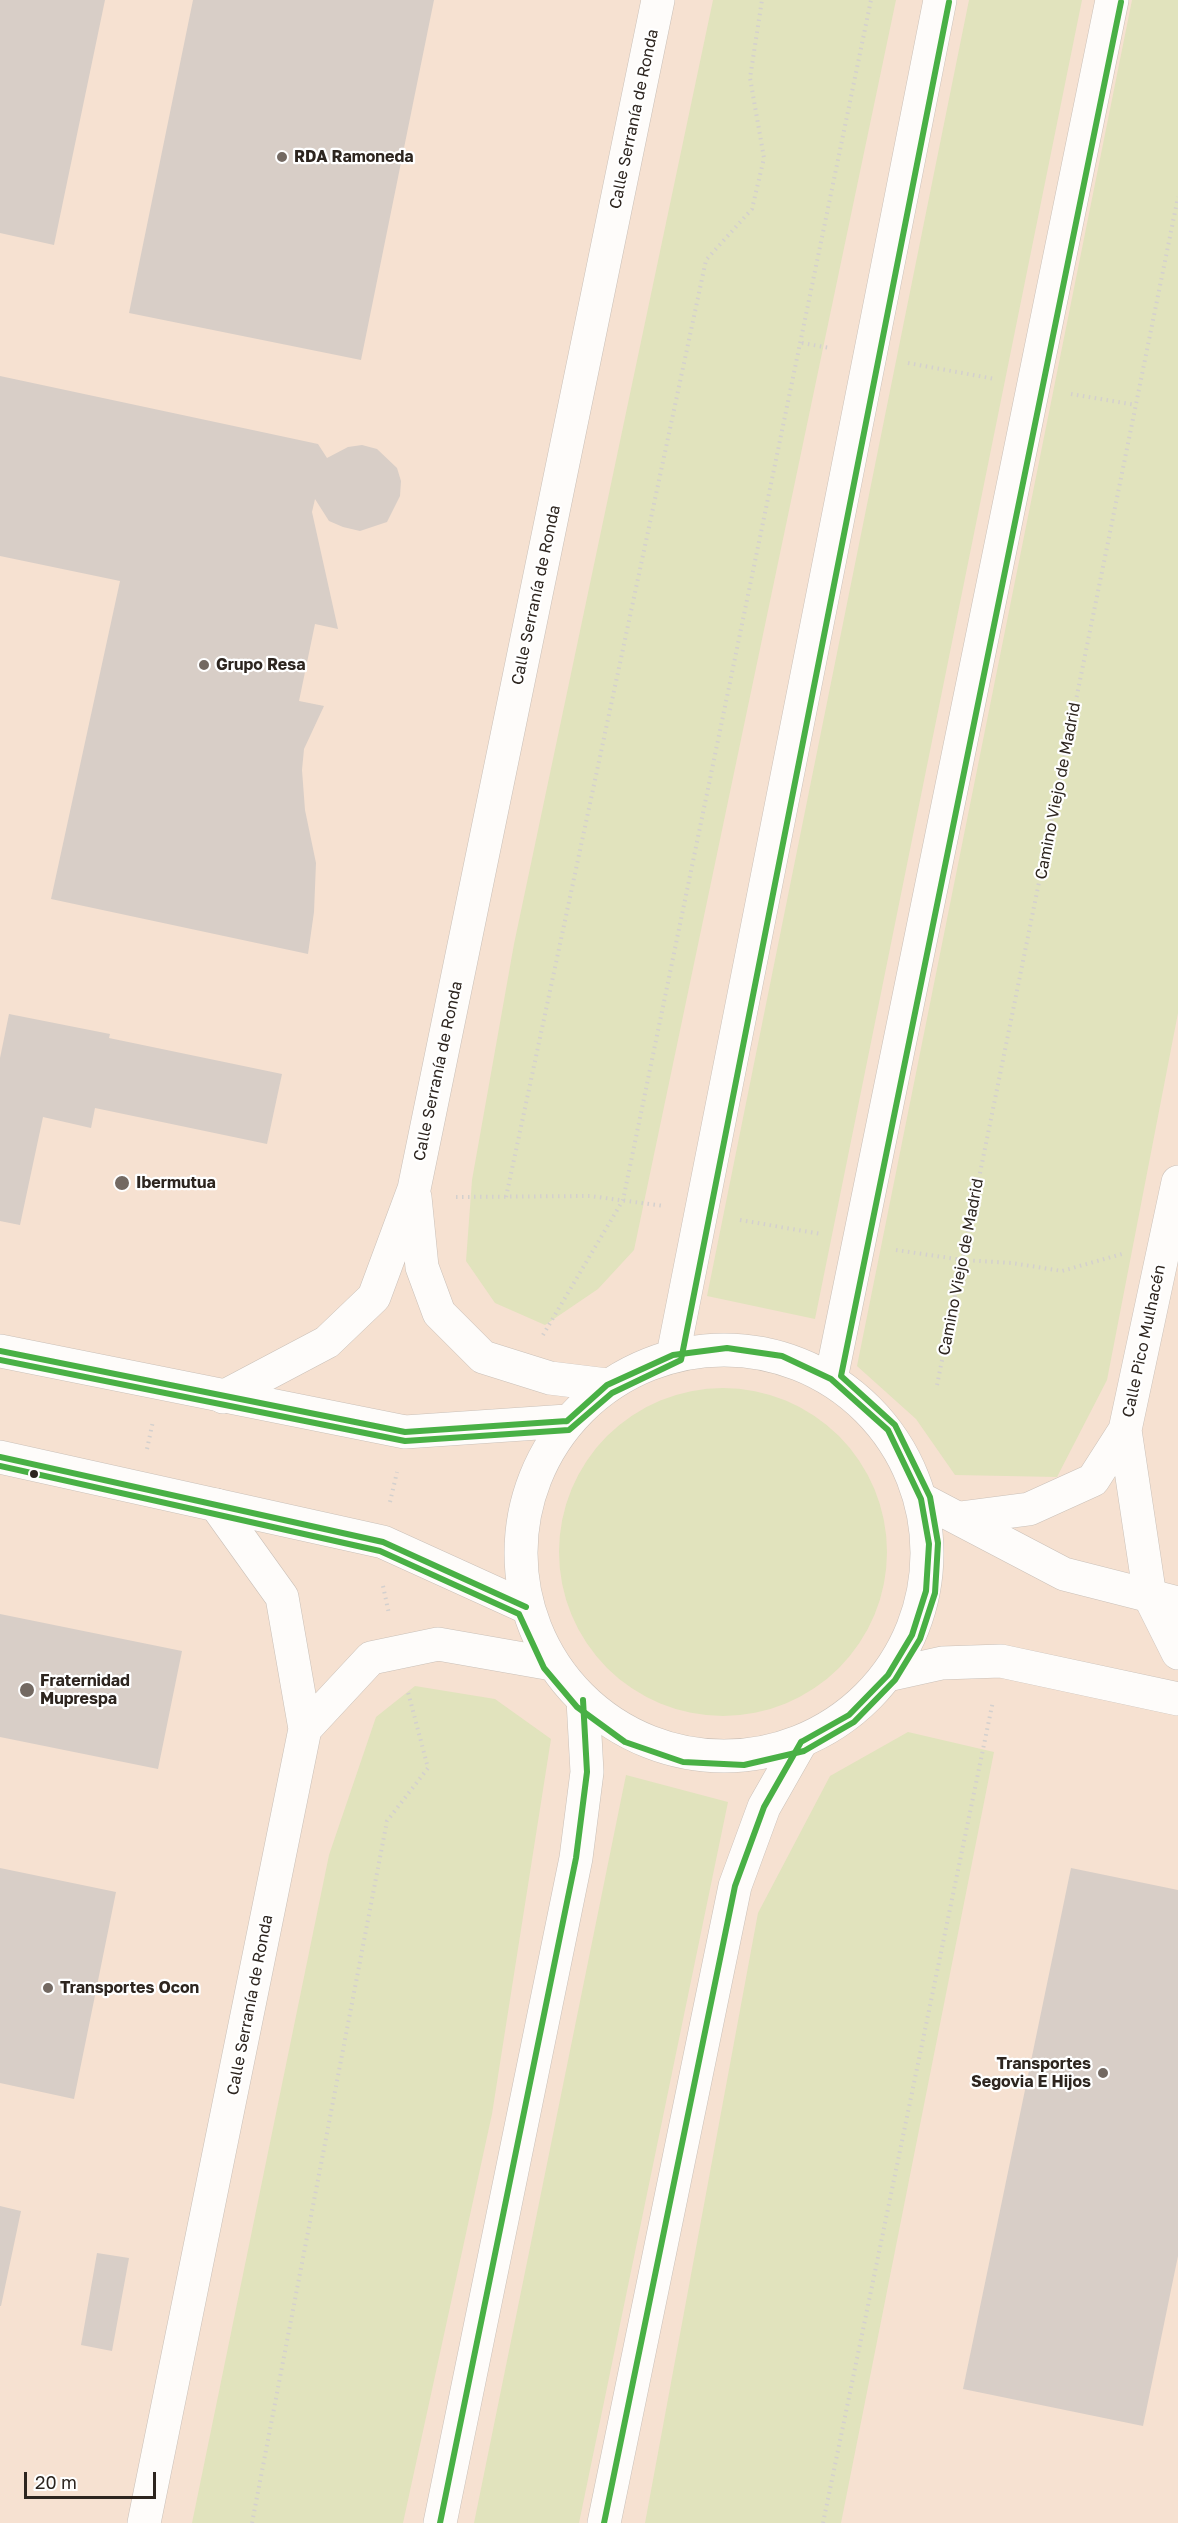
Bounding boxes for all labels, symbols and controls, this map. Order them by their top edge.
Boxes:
street label: Calle Serranía de Ronda [606,27,662,211]
place label: RDA Ramoneda [294,147,414,167]
marker: RDA Ramoneda [275,150,289,164]
street label: Calle Serranía de Ronda [508,503,564,687]
place label: Grupo Resa [216,655,306,675]
marker: Grupo Resa [197,658,211,672]
street label: Camino Viejo de Madrid [1031,701,1085,881]
street label: Calle Serranía de Ronda [410,979,466,1163]
place label: Ibermutua [136,1173,216,1193]
marker: Ibermutua [113,1174,131,1192]
street label: Camino Viejo de Madrid [934,1177,988,1357]
street label: Calle Pico Mulhacén [1118,1263,1170,1419]
unlabelled marker [28,1468,40,1480]
place label: Fraternidad Muprespa [40,1671,130,1709]
marker: Fraternidad Muprespa [18,1681,36,1699]
street label: Calle Serranía de Ronda [223,1913,277,2097]
place label: Transportes Ocon [60,1978,199,1998]
marker: Transportes Ocon [41,1981,55,1995]
place label: Transportes Segovia E Hijos [971,2054,1091,2092]
marker: Transportes Segovia E Hijos [1096,2066,1110,2080]
scale bar [27,2460,159,2498]
text: 20 m [35,2471,77,2493]

